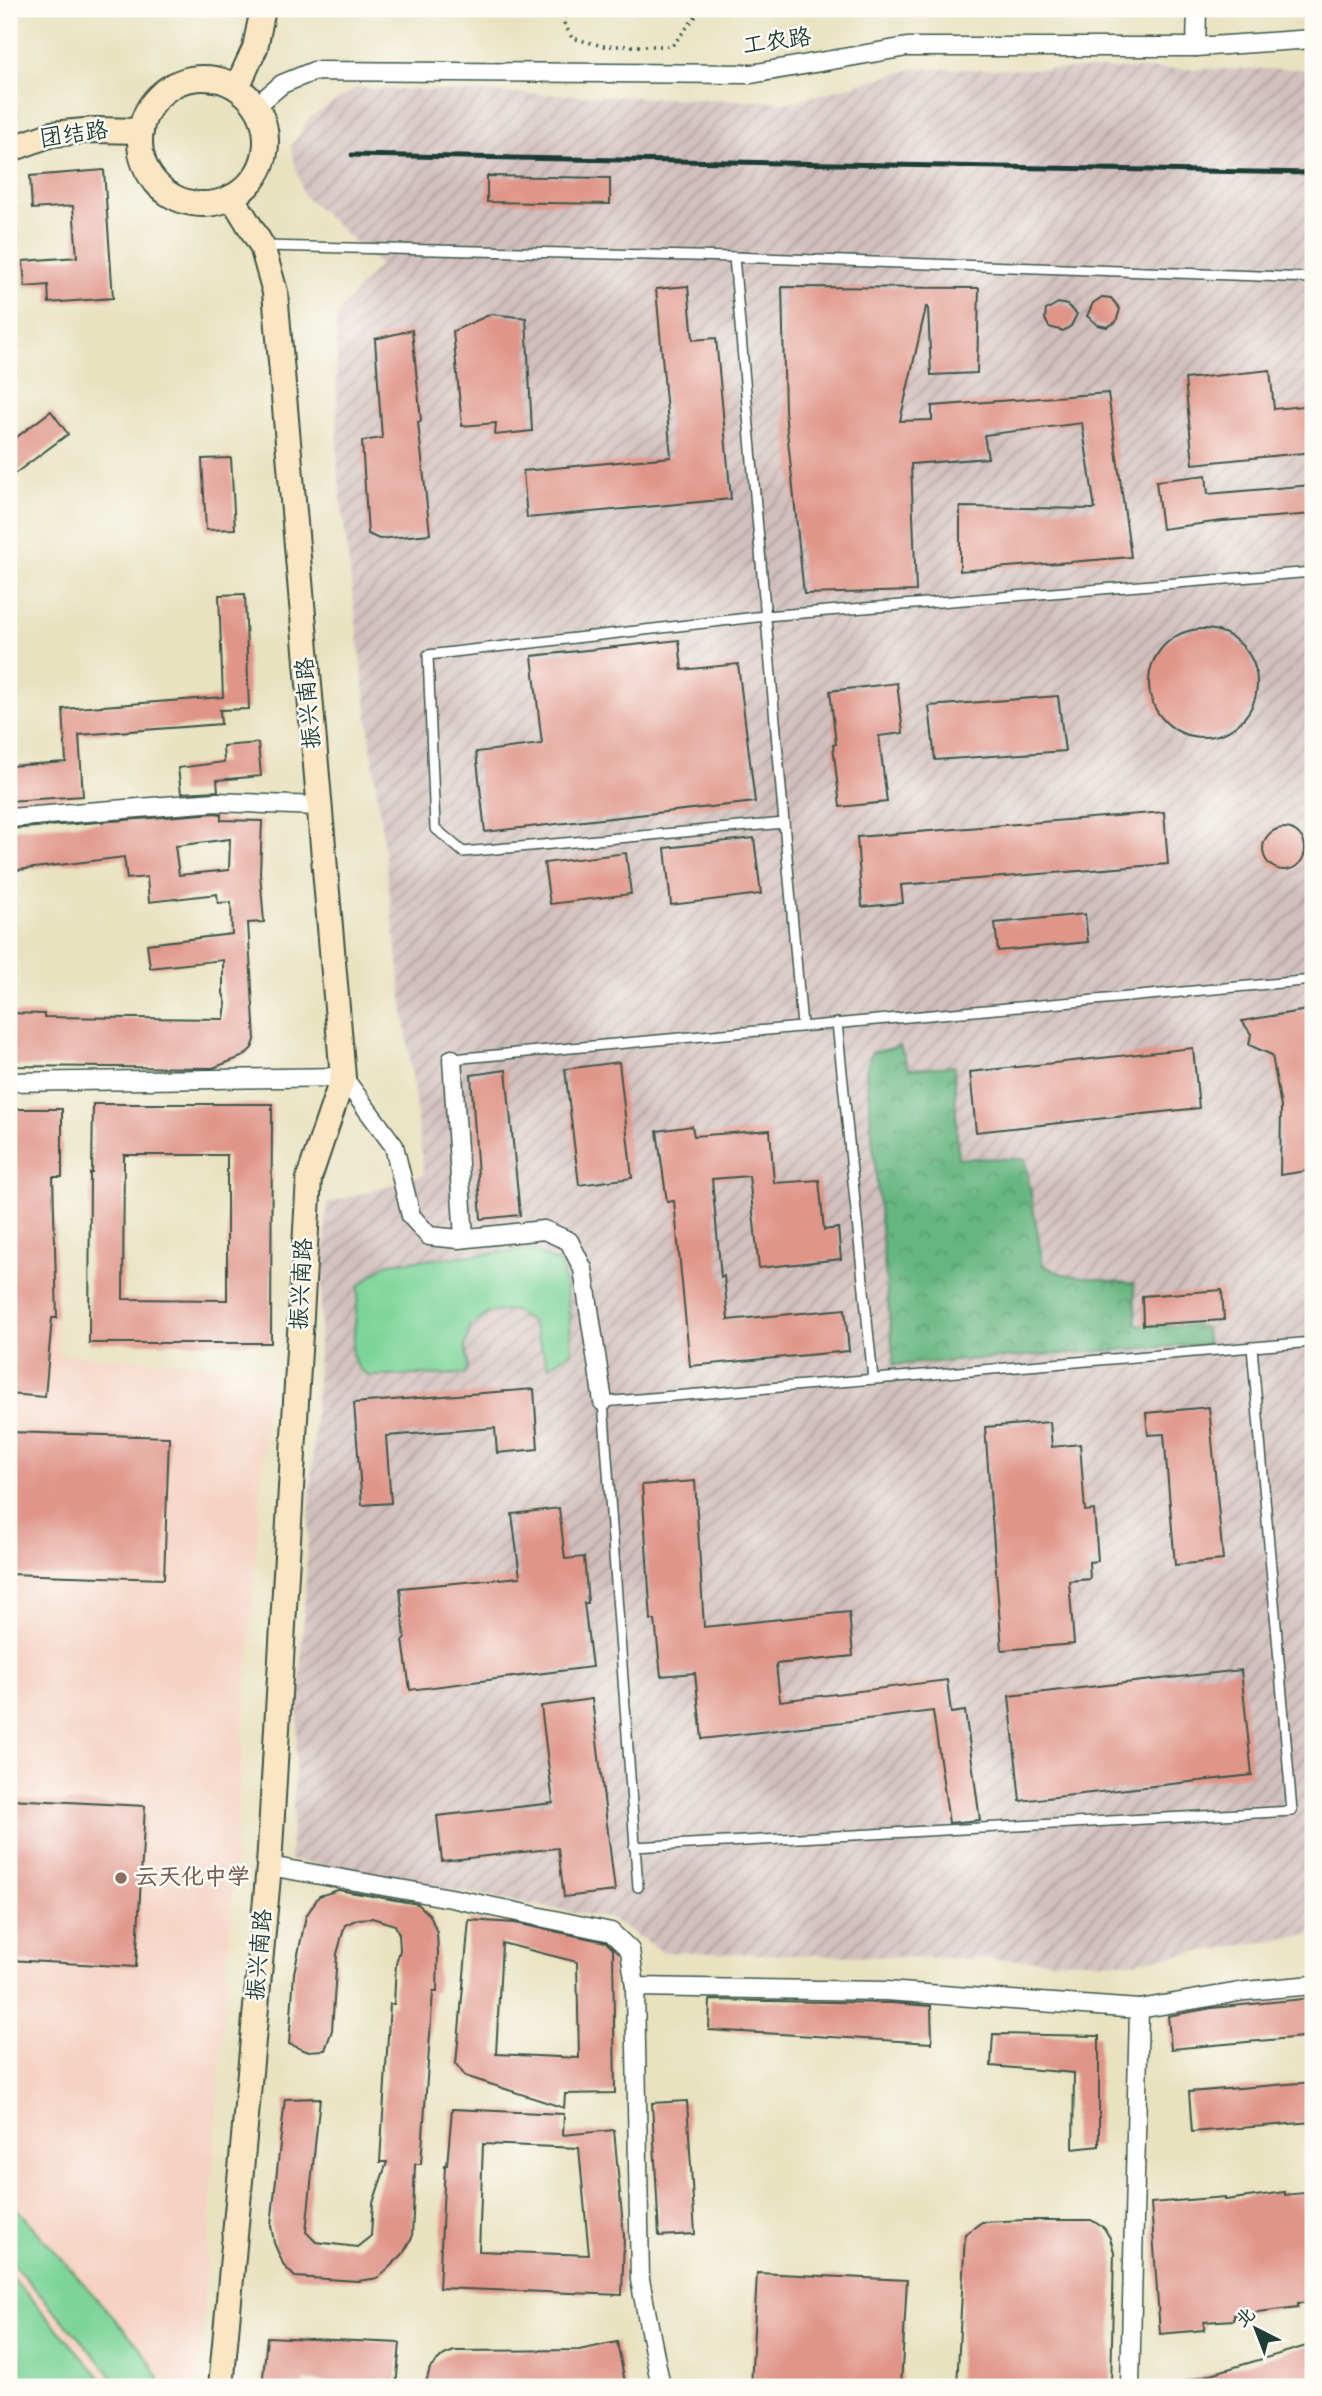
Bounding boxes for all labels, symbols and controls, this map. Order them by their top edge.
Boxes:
street label: 工农路 [741,22,813,64]
street label: 团结路 [38,115,110,157]
street label: 振兴南路 [290,656,330,750]
street label: 振兴南路 [284,1237,322,1331]
place label: 云天化中学 [135,1862,250,1895]
marker: 云天化中学 [113,1870,129,1886]
street label: 振兴南路 [241,1908,281,2002]
north arrow [1220,2294,1290,2364]
text: 北 [1230,2302,1262,2335]

